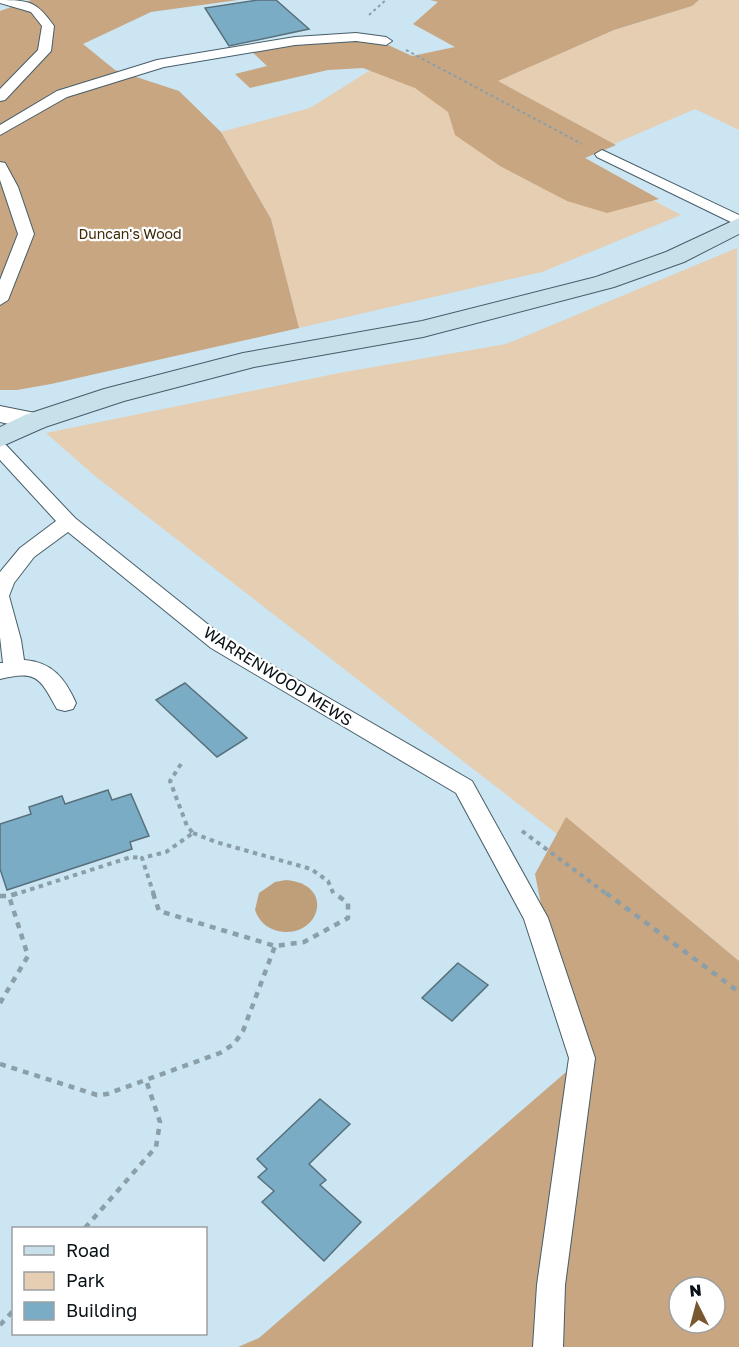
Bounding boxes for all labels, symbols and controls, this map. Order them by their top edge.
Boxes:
park label: Duncan's Wood [78,225,182,242]
street label: WARRENWOOD MEWS [200,622,356,730]
legend [12,1227,207,1335]
text: Road [66,1239,110,1261]
text: Park [66,1269,105,1291]
north arrow [667,1275,727,1335]
text: N [688,1280,703,1301]
text: Building [66,1299,137,1321]

